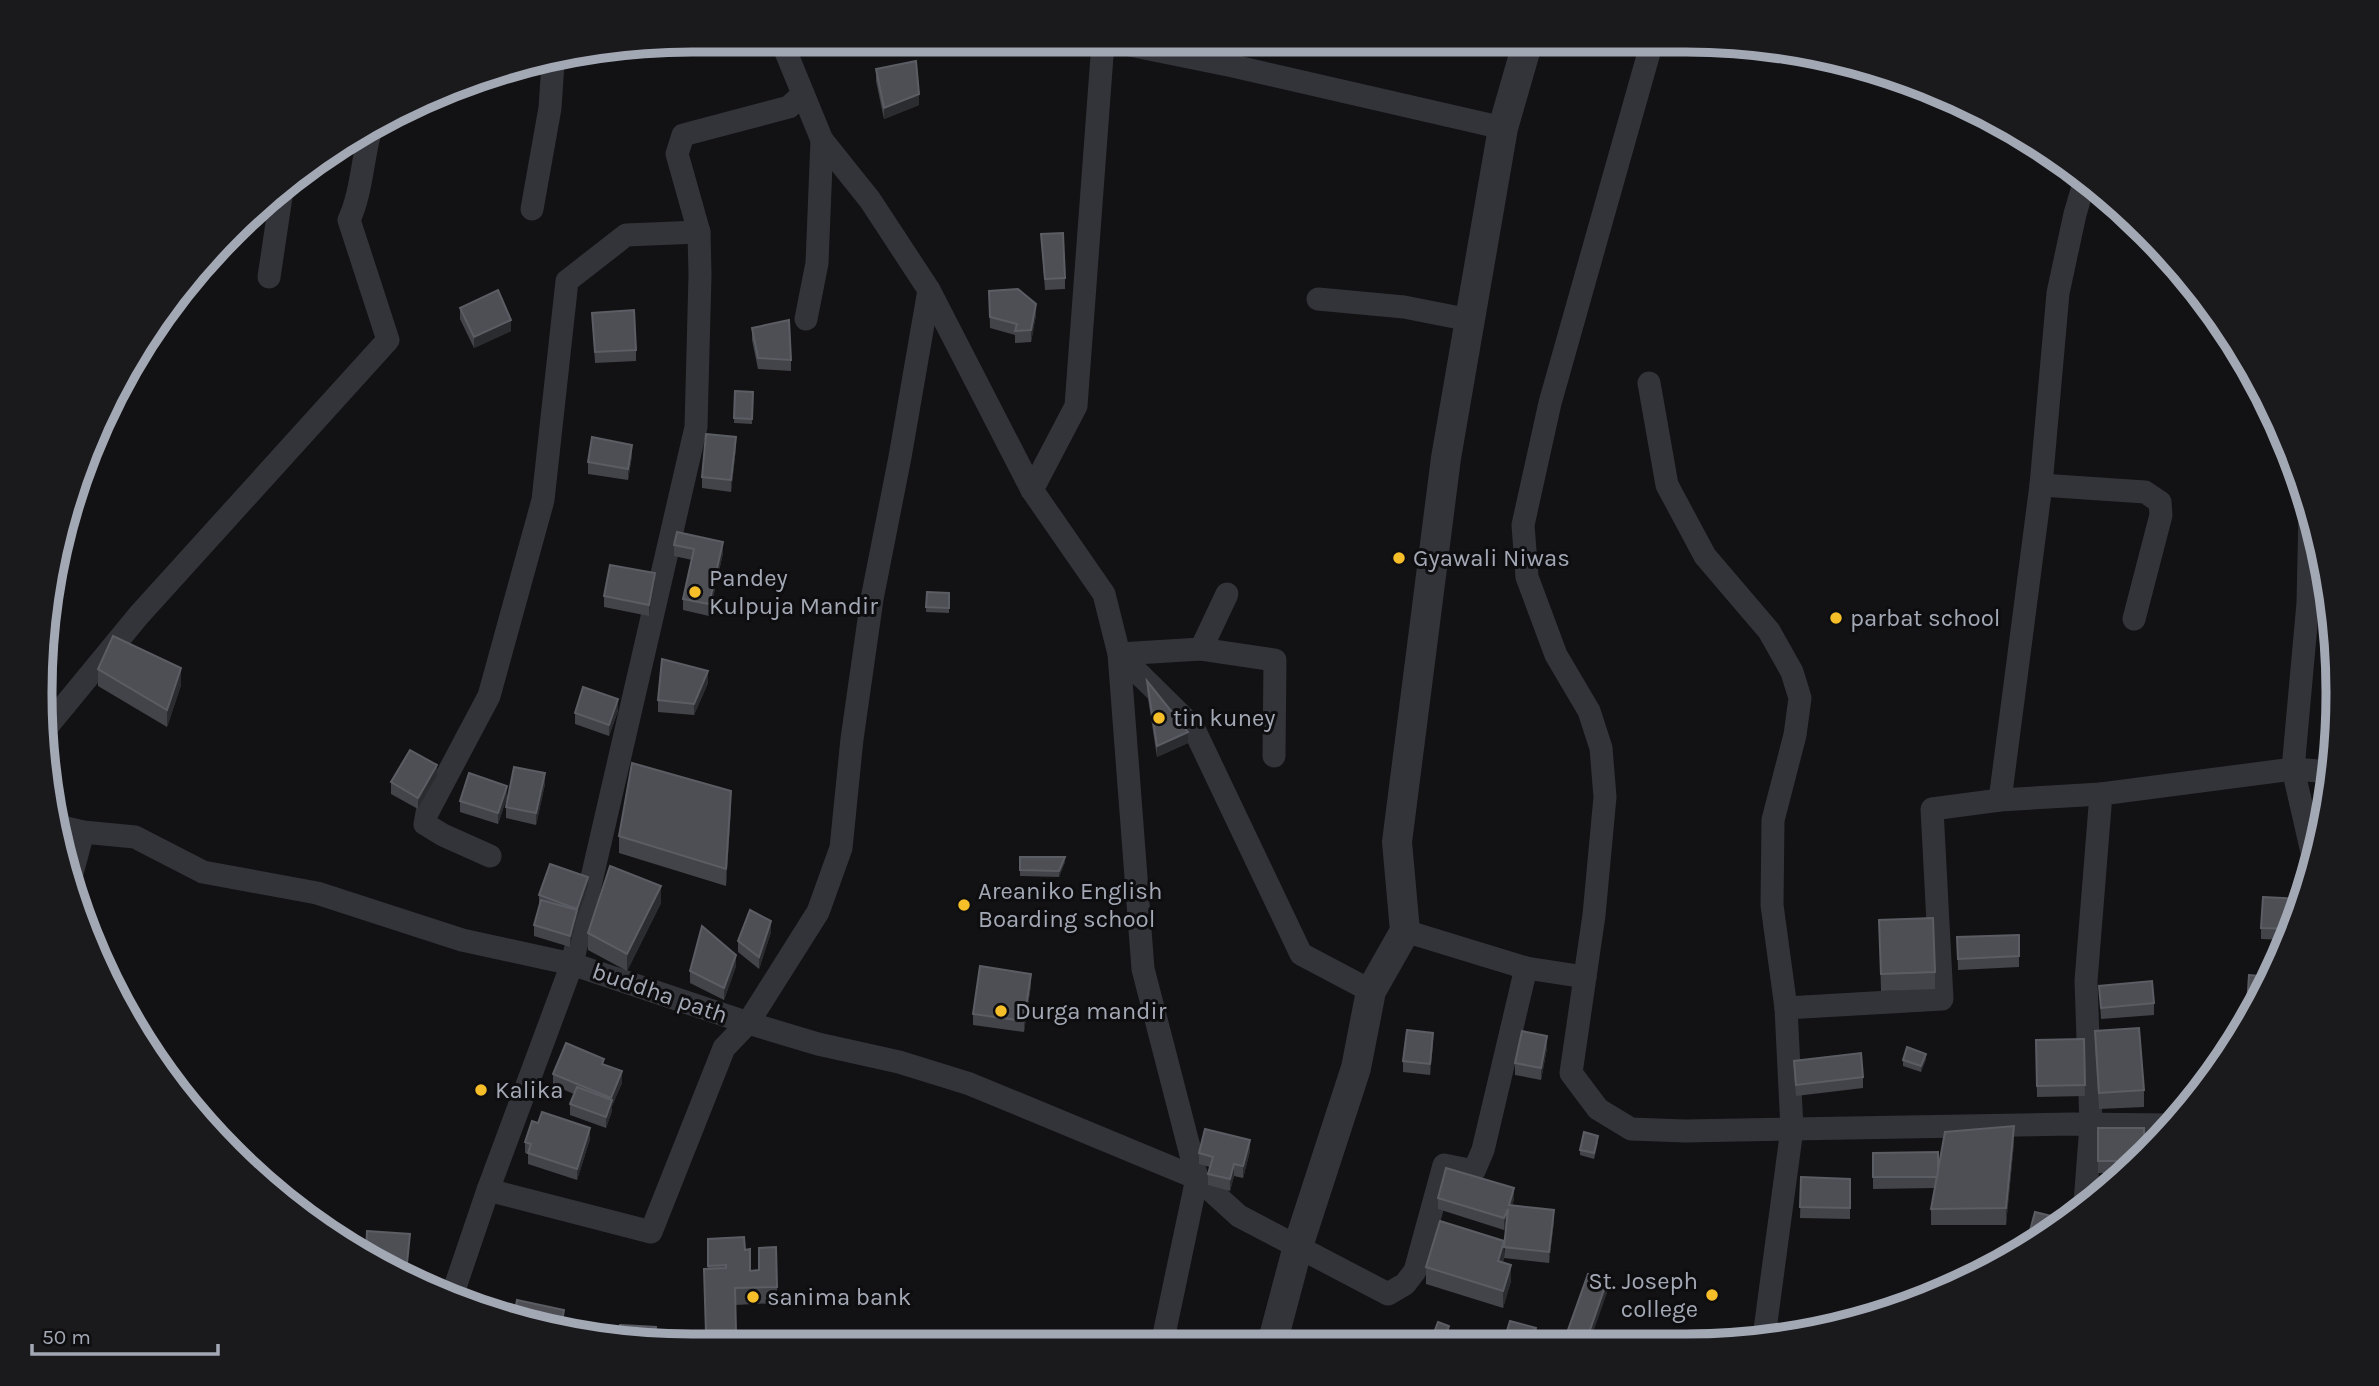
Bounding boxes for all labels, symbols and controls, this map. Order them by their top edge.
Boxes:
place label: Gyawali Niwas [1413,544,1570,572]
marker: Gyawali Niwas [1391,550,1407,566]
place label: Pandey Kulpuja Mandir [709,564,878,620]
marker: Pandey Kulpuja Mandir [687,584,703,600]
place label: parbat school [1850,604,2001,632]
marker: parbat school [1828,610,1844,626]
place label: tin kuney [1173,704,1275,732]
marker: tin kuney [1151,710,1167,726]
place label: Areaniko English Boarding school [978,877,1162,933]
marker: Areaniko English Boarding school [956,897,972,913]
street label: buddha path [589,957,731,1029]
place label: Durga mandir [1015,997,1167,1025]
marker: Durga mandir [993,1003,1009,1019]
place label: Kalika [495,1076,563,1104]
marker: Kalika [473,1082,489,1098]
place label: St. Joseph college [1588,1267,1698,1323]
place label: sanima bank [767,1283,911,1311]
marker: St. Joseph college [1704,1287,1720,1303]
marker: sanima bank [745,1289,761,1305]
scale bar [32,1312,217,1356]
text: 50 m [42,1325,91,1349]

